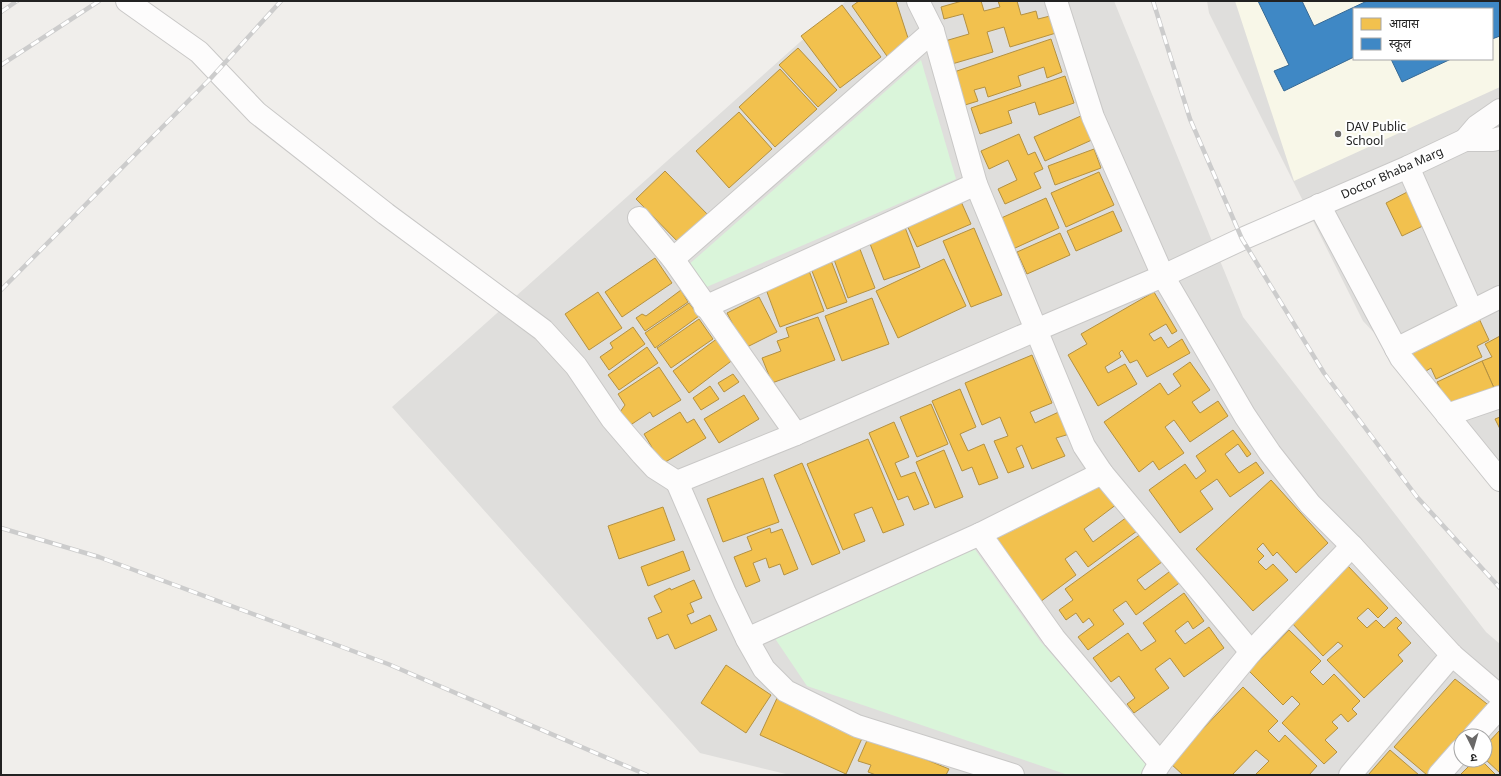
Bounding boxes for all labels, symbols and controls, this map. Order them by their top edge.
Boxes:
legend [1353,8,1493,60]
text: आवास [1389,15,1420,32]
text: स्कूल [1389,35,1412,52]
place label: DAV Public School [1346,118,1406,149]
marker: DAV Public School [1333,129,1343,139]
street label: Doctor Bhaba Marg [1338,142,1446,203]
north arrow [1453,728,1493,768]
text: उ [1469,751,1478,766]

